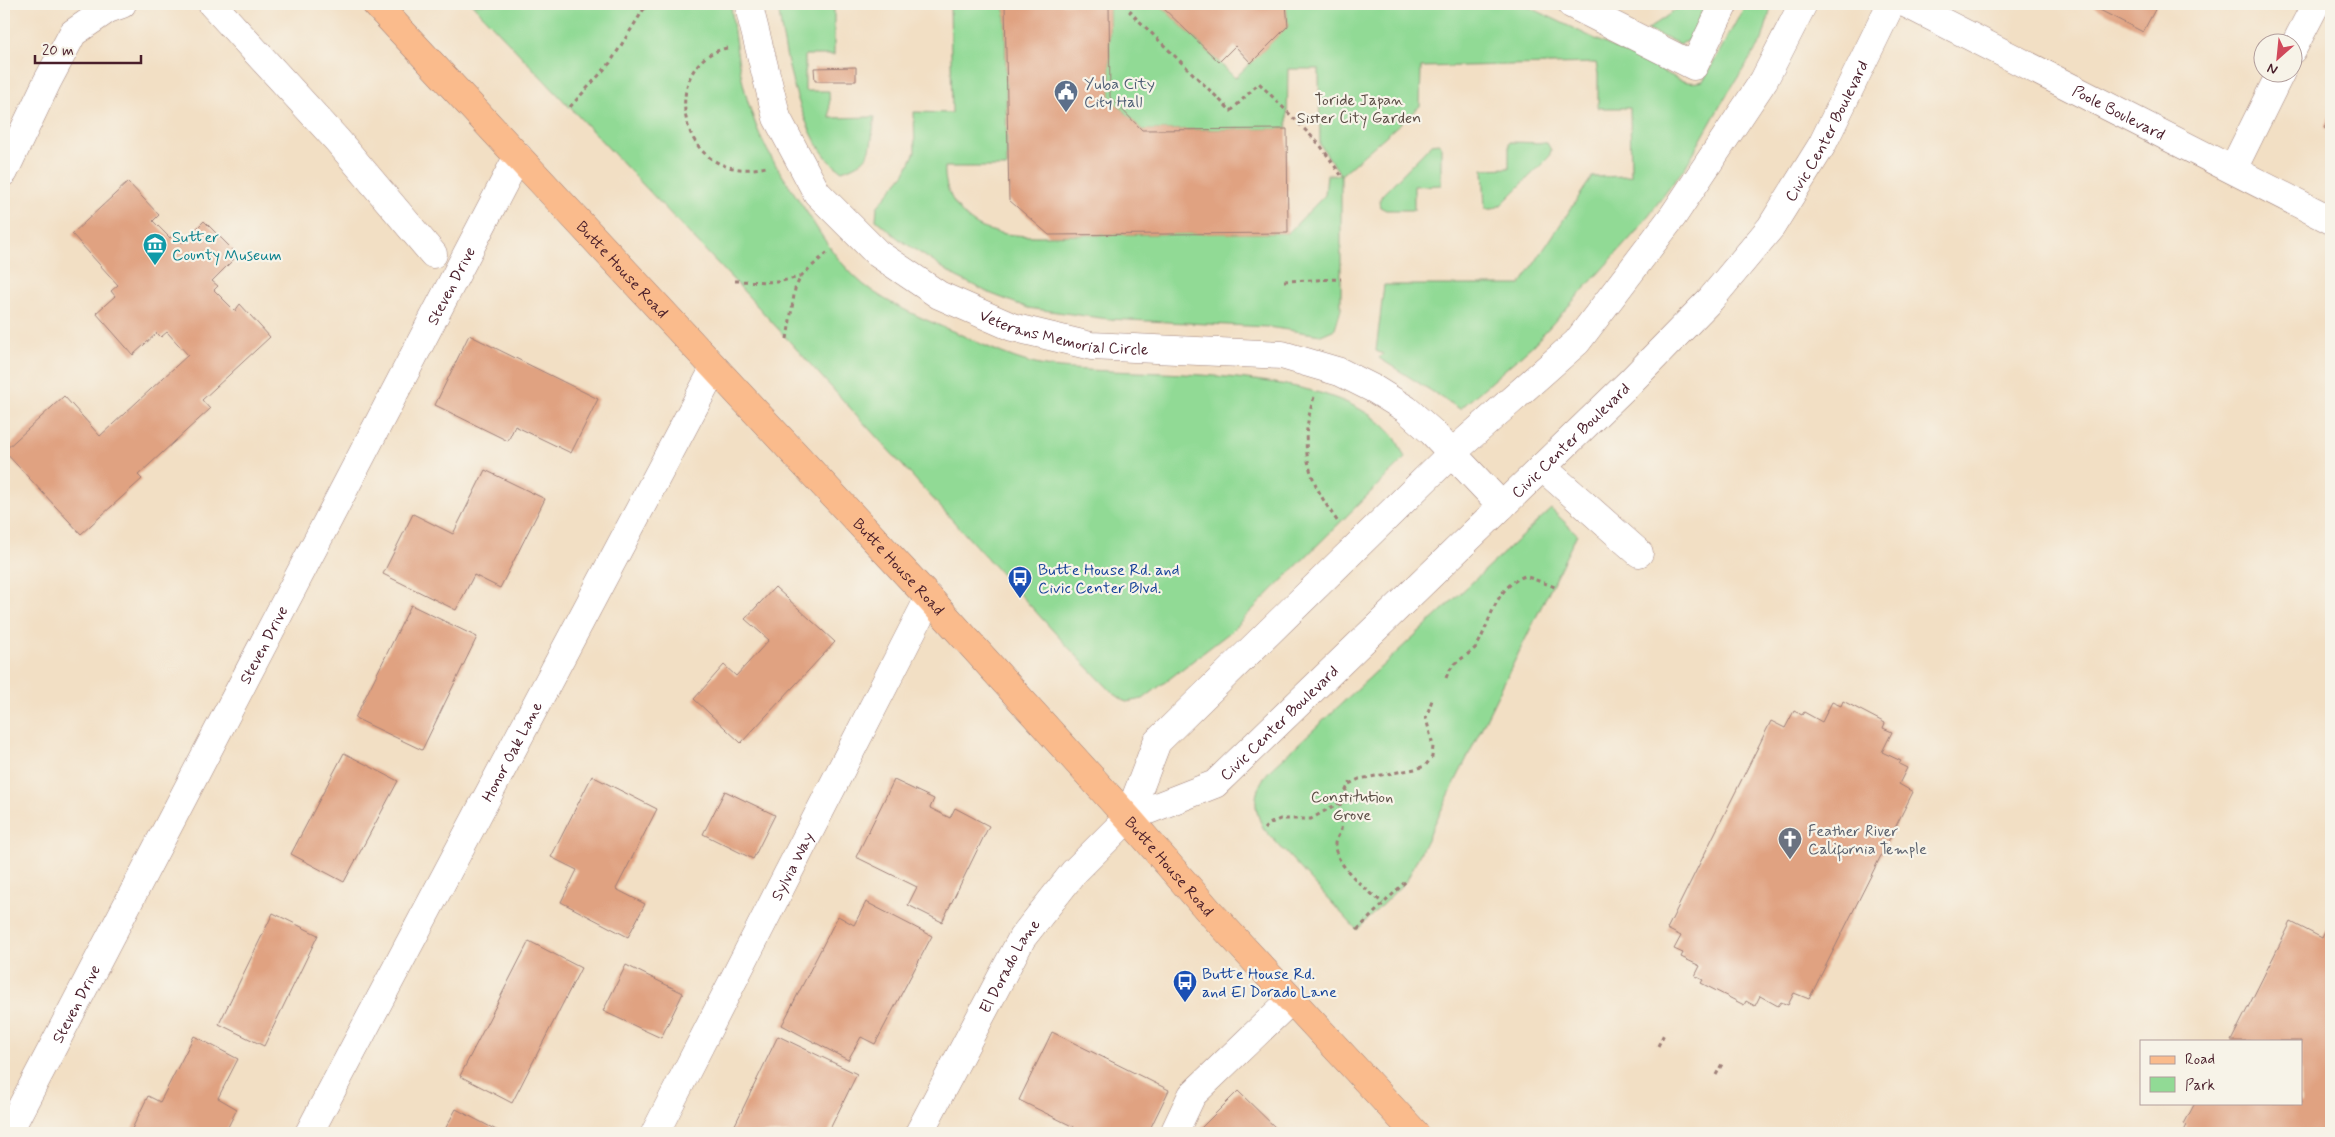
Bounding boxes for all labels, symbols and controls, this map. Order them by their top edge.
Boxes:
scale bar [35,32,141,64]
north arrow [2252,32,2302,82]
text: 20 m [42,41,74,61]
street label: Civic Center Boulevard [1780,57,1874,206]
text: N [2264,59,2281,79]
place label: Yuba City City Hall [1084,74,1155,113]
public building icon: Yuba City City Hall [1053,79,1079,113]
street label: Poole Boulevard [2068,81,2168,146]
park label: Toride Japan Sister City Garden [1297,90,1421,129]
street label: Butte House Road [571,217,672,323]
place label: Sutter County Museum [172,227,282,266]
museum icon: Sutter County Museum [142,232,168,266]
street label: Steven Drive [423,243,481,329]
street label: Veterans Memorial Circle [976,305,1149,361]
street label: Civic Center Boulevard [1507,379,1635,503]
street label: Butte House Road [848,514,949,620]
place label: Butte House Rd. and Civic Center Blvd. [1038,560,1180,599]
bus stop icon: Butte House Rd. and Civic Center Blvd. [1007,565,1033,599]
street label: Steven Drive [235,602,293,688]
street label: Civic Center Boulevard [1216,661,1344,786]
street label: Honor Oak Lane [477,698,548,806]
park label: Constitution Grove [1311,787,1393,826]
street label: Butte House Road [1120,813,1218,922]
place label: Feather River California Temple [1808,821,1927,862]
church icon: Feather River California Temple [1777,826,1803,860]
street label: Sylvia Way [767,829,819,905]
street label: El Dorado Lane [975,914,1046,1017]
street label: Steven Drive [48,961,106,1047]
place label: Butte House Rd. and El Dorado Lane [1202,964,1337,1003]
bus stop icon: Butte House Rd. and El Dorado Lane [1172,969,1198,1003]
legend [2140,1040,2302,1104]
text: Road [2185,1050,2215,1070]
text: Park [2185,1076,2215,1096]

